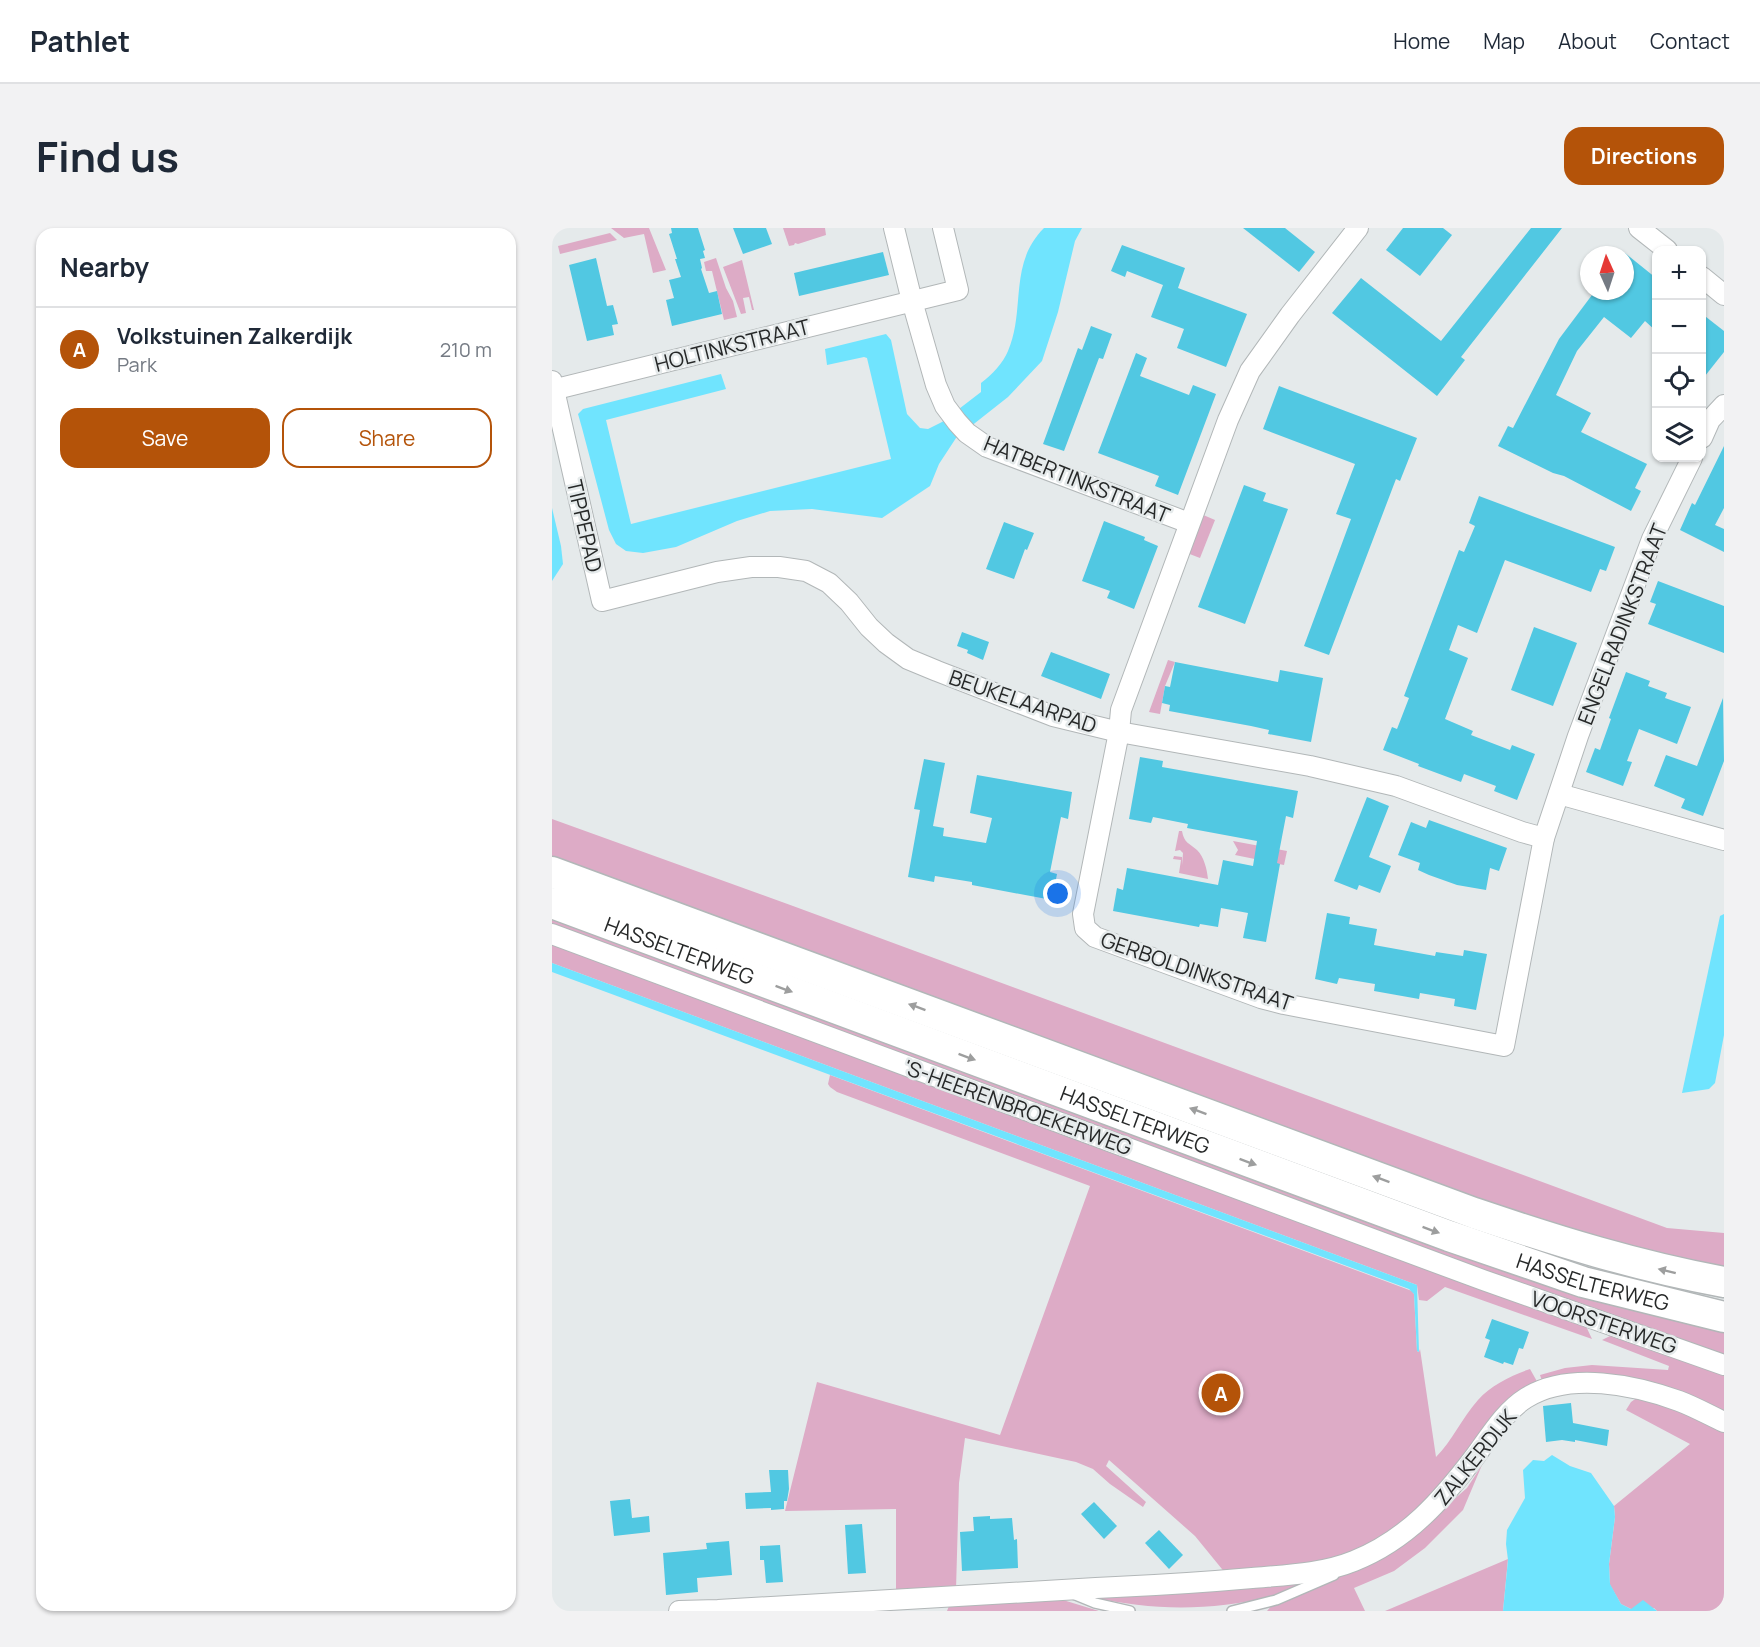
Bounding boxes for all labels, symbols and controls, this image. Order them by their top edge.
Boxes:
text: Pathlet [30,22,130,60]
text: Home [1393,27,1450,55]
text: Map [1483,27,1525,55]
text: About [1558,27,1617,55]
text: Contact [1650,27,1730,55]
text: Find us [36,127,179,185]
button: Directions [1564,127,1724,185]
north arrow [1580,246,1634,300]
map controls [1652,246,1706,462]
button: + [1652,246,1706,300]
text: Nearby [60,249,149,285]
button: − [1652,300,1706,354]
street label: HOLTINKSTRAAT [651,312,813,378]
text: Volkstuinen Zalkerdijk [117,321,352,351]
text: A [73,336,86,363]
text: 210 m [440,336,492,363]
text: Park [117,351,157,378]
button: locate [1652,354,1706,408]
button: Save [60,408,270,468]
button: Share [282,408,492,468]
button: layers [1652,408,1706,462]
street label: HATBERTINKSTRAAT [980,429,1174,529]
street label: TIPPEPAD [561,477,609,575]
street label: ENGELRADINKSTRAAT [1571,519,1673,728]
street label: BEUKELAARPAD [945,663,1101,739]
your location [1043,879,1072,908]
street label: HASSELTERWEG [601,910,758,991]
street label: GERBOLDINKSTRAAT [1097,925,1297,1017]
one-way arrow [775,985,793,995]
one-way arrow [908,1002,926,1011]
street label: 'S-HEERENBROEKERWEG [900,1053,1136,1161]
one-way arrow [958,1053,976,1063]
street label: HASSELTERWEG [1056,1079,1214,1160]
one-way arrow [1189,1106,1207,1116]
one-way arrow [1239,1157,1257,1167]
one-way arrow [1372,1174,1390,1183]
one-way arrow [1422,1225,1440,1235]
street label: HASSELTERWEG [1513,1246,1672,1317]
one-way arrow [1657,1265,1676,1275]
street label: VOORSTERWEG [1527,1284,1681,1360]
pin: A [1202,1370,1240,1416]
street label: ZALKERDIJK [1428,1403,1523,1511]

